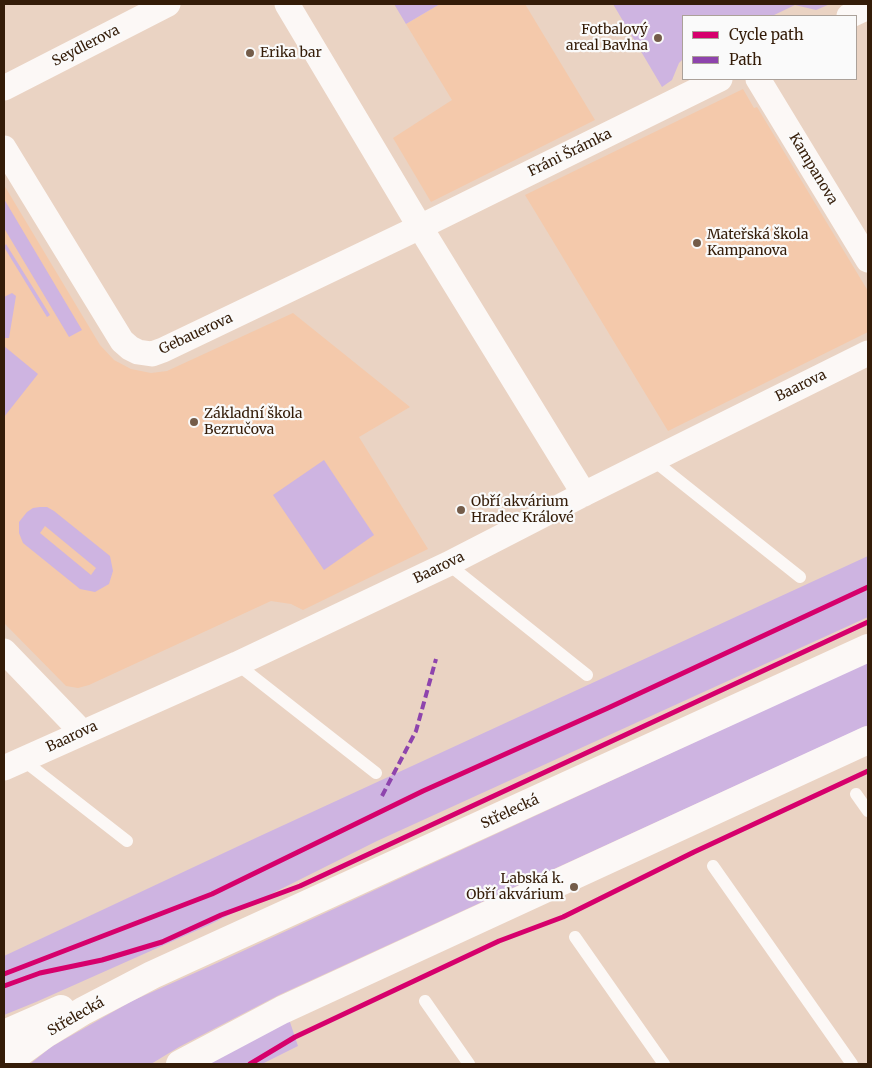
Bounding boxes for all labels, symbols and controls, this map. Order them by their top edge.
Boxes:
legend [682,15,857,80]
street label: Seydlerova [49,22,123,70]
place label: Fotbalový areal Bavlna [566,22,648,54]
text: Cycle path [729,25,804,44]
marker: Fotbalový areal Bavlna [652,32,664,44]
place label: Erika bar [260,45,322,61]
marker: Erika bar [244,47,256,59]
text: Path [729,50,762,69]
street label: Fráni Šrámka [525,126,615,180]
street label: Kampanova [785,130,841,208]
place label: Mateřská škola Kampanova [707,227,808,260]
marker: Mateřská škola Kampanova [691,237,703,249]
street label: Gebauerova [157,310,235,358]
street label: Baarova [773,367,829,405]
place label: Základní škola Bezručova [204,406,302,438]
marker: Základní škola Bezručova [188,416,200,428]
place label: Obří akvárium Hradec Králové [471,494,574,526]
marker: Obří akvárium Hradec Králové [455,504,467,516]
street label: Baarova [411,549,467,587]
street label: Baarova [44,718,100,756]
street label: Střelecká [478,791,542,833]
place label: Labská k. Obří akvárium [466,871,564,904]
marker: Labská k. Obří akvárium [568,881,580,893]
street label: Střelecká [45,994,107,1040]

